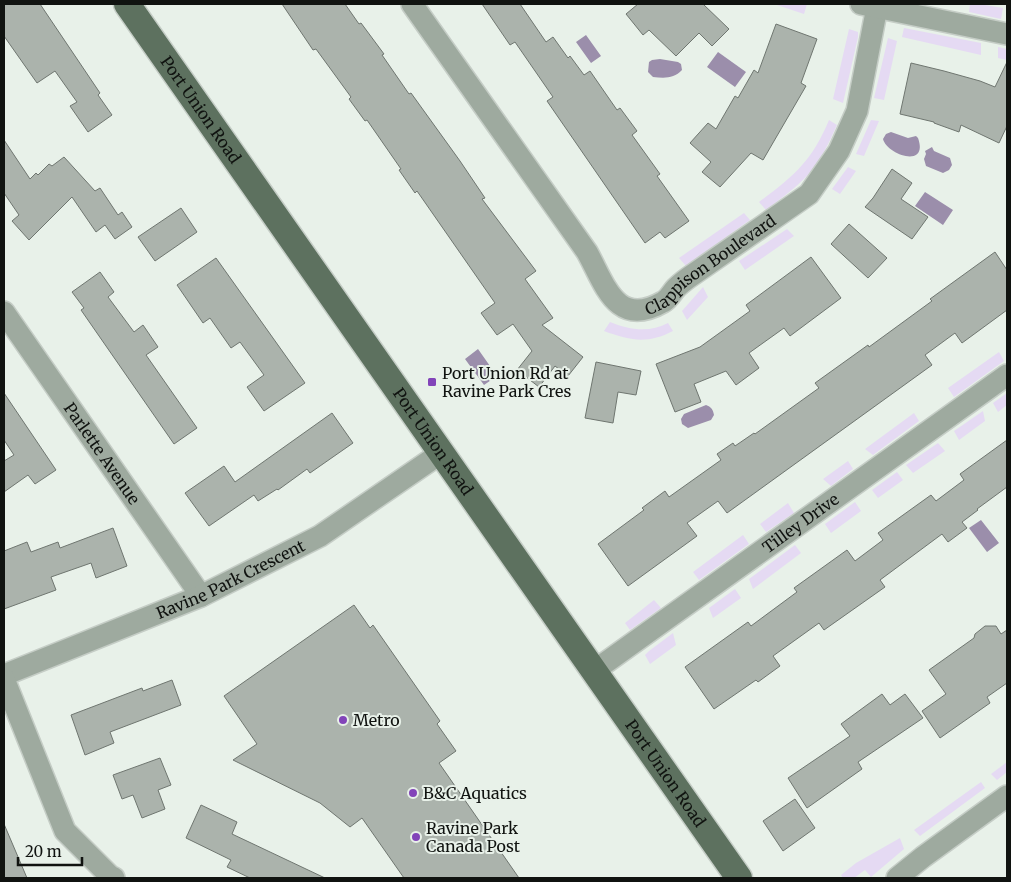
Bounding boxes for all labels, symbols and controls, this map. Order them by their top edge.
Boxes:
street label: Port Union Road [157,52,246,167]
street label: Clappison Boulevard [642,210,780,319]
place label: Port Union Rd at Ravine Park Cres [442,363,572,401]
marker: Port Union Rd at Ravine Park Cres [426,376,438,388]
street label: Port Union Road [389,384,478,499]
street label: Parlette Avenue [60,399,144,508]
street label: Tilley Drive [758,489,843,557]
street label: Ravine Park Crescent [153,535,309,623]
place label: Metro [353,710,399,730]
marker: Metro [337,714,349,726]
street label: Port Union Road [621,716,710,831]
place label: B&C Aquatics [423,783,527,803]
marker: B&C Aquatics [407,787,419,799]
place label: Ravine Park Canada Post [426,818,521,856]
marker: Ravine Park Canada Post [410,831,422,843]
scale bar [18,834,81,866]
text: 20 m [25,842,62,861]

